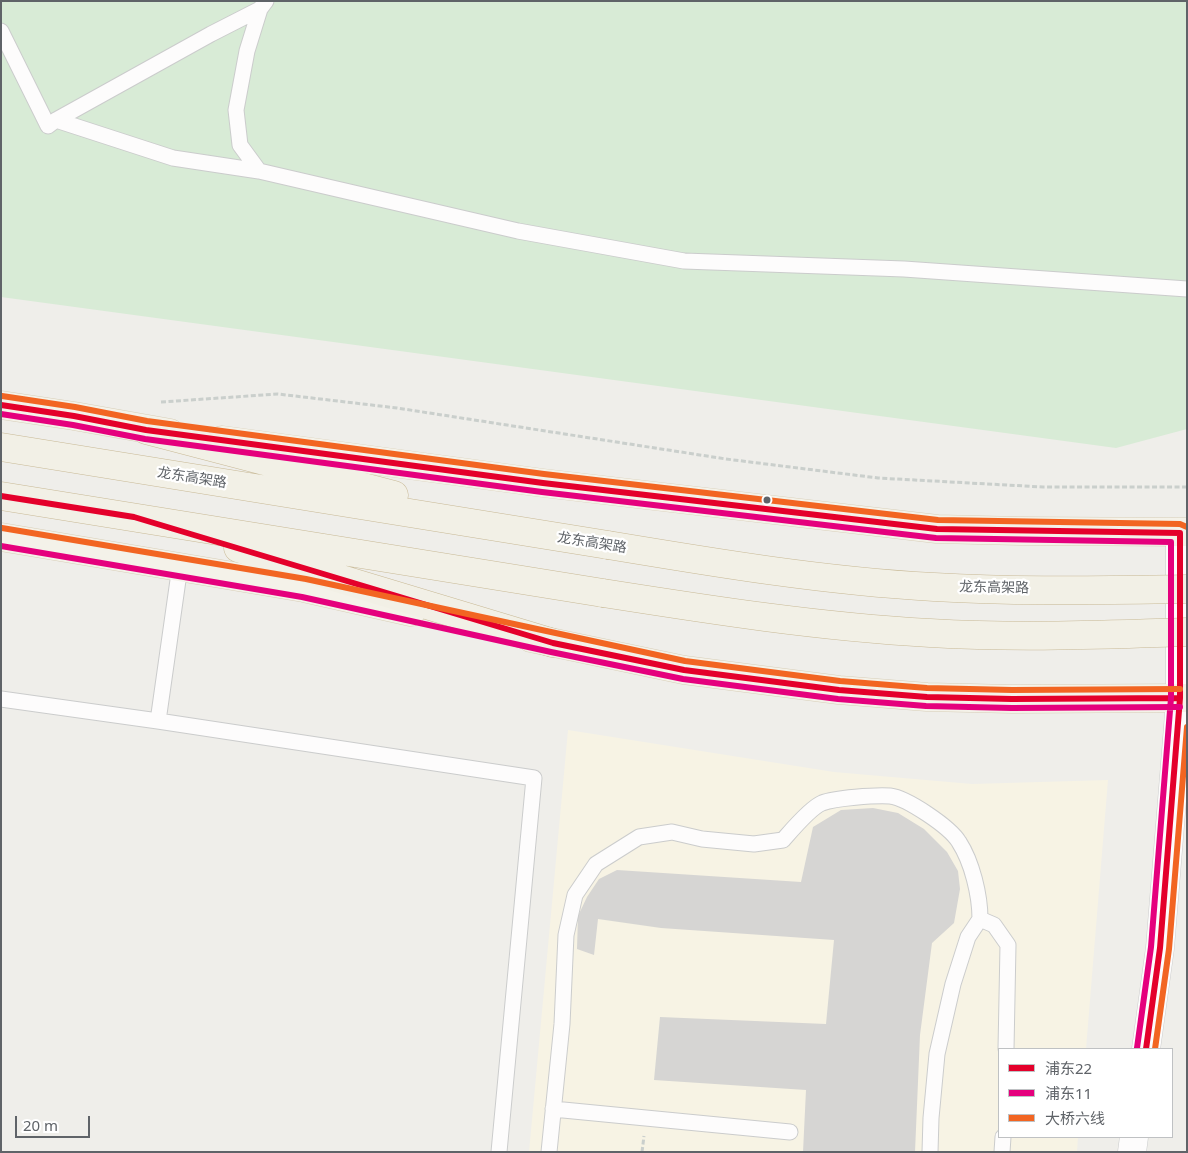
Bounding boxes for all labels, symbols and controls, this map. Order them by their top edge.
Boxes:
street label: 龙东高架路 [156,464,228,492]
unlabelled marker [762,495,772,505]
street label: 龙东高架路 [556,529,628,557]
street label: 龙东高架路 [959,579,1029,597]
legend [998,1048,1173,1138]
text: 浦东22 [1045,1058,1092,1078]
text: 浦东11 [1045,1083,1092,1103]
scale bar [18,1106,92,1138]
text: 大桥六线 [1045,1108,1105,1128]
text: 20 m [23,1115,58,1135]

